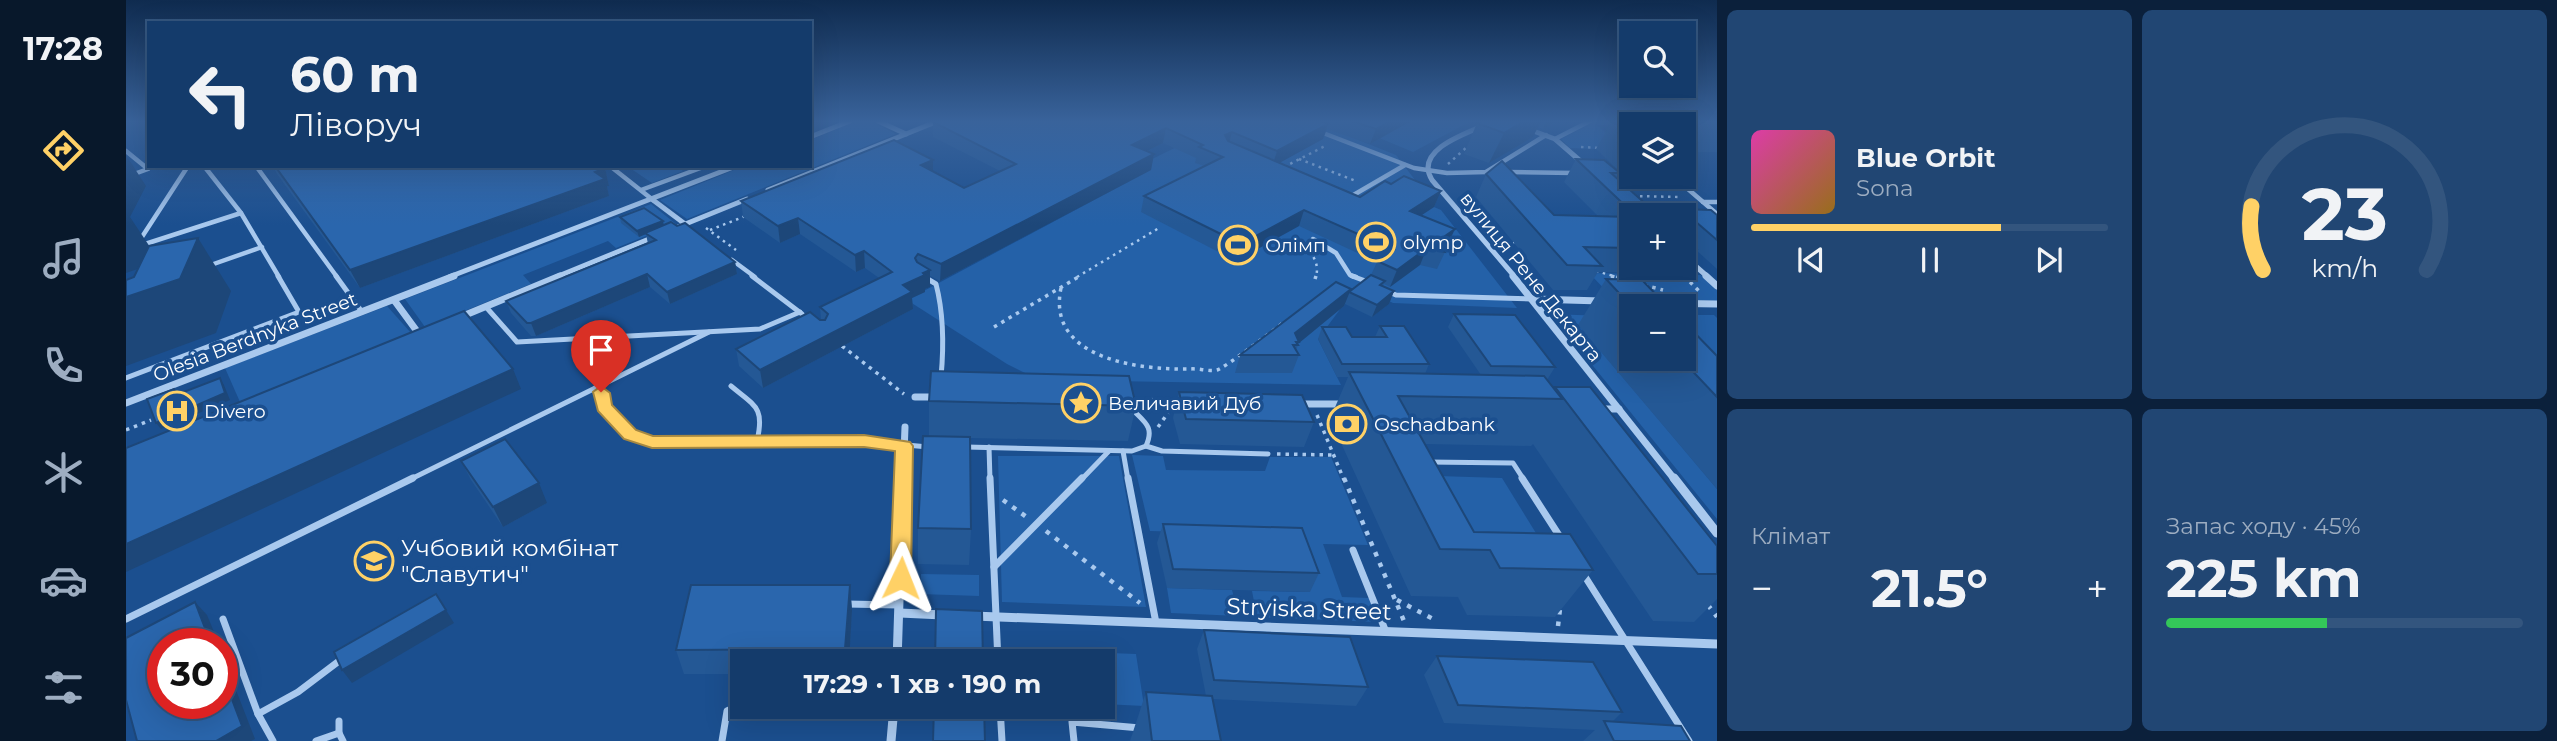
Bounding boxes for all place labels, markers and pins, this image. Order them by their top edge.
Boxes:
sports icon: olymp [1355,221,1397,263]
sports icon: Олімп [1217,224,1259,266]
place label: olymp [1403,231,1463,254]
place label: Олімп [1265,234,1326,257]
pin [571,320,631,392]
place icon: Величавий Дуб [1060,382,1102,424]
hospital icon: Divero [156,390,198,432]
place label: Величавий Дуб [1108,392,1261,415]
place label: Divero [204,400,266,423]
bank icon: Oschadbank [1326,403,1368,445]
place label: Oschadbank [1374,413,1496,436]
place label: Учбовий комбінат "Славутич" [401,534,618,588]
school or university icon: Учбовий комбінат "Славутич" [353,540,395,582]

